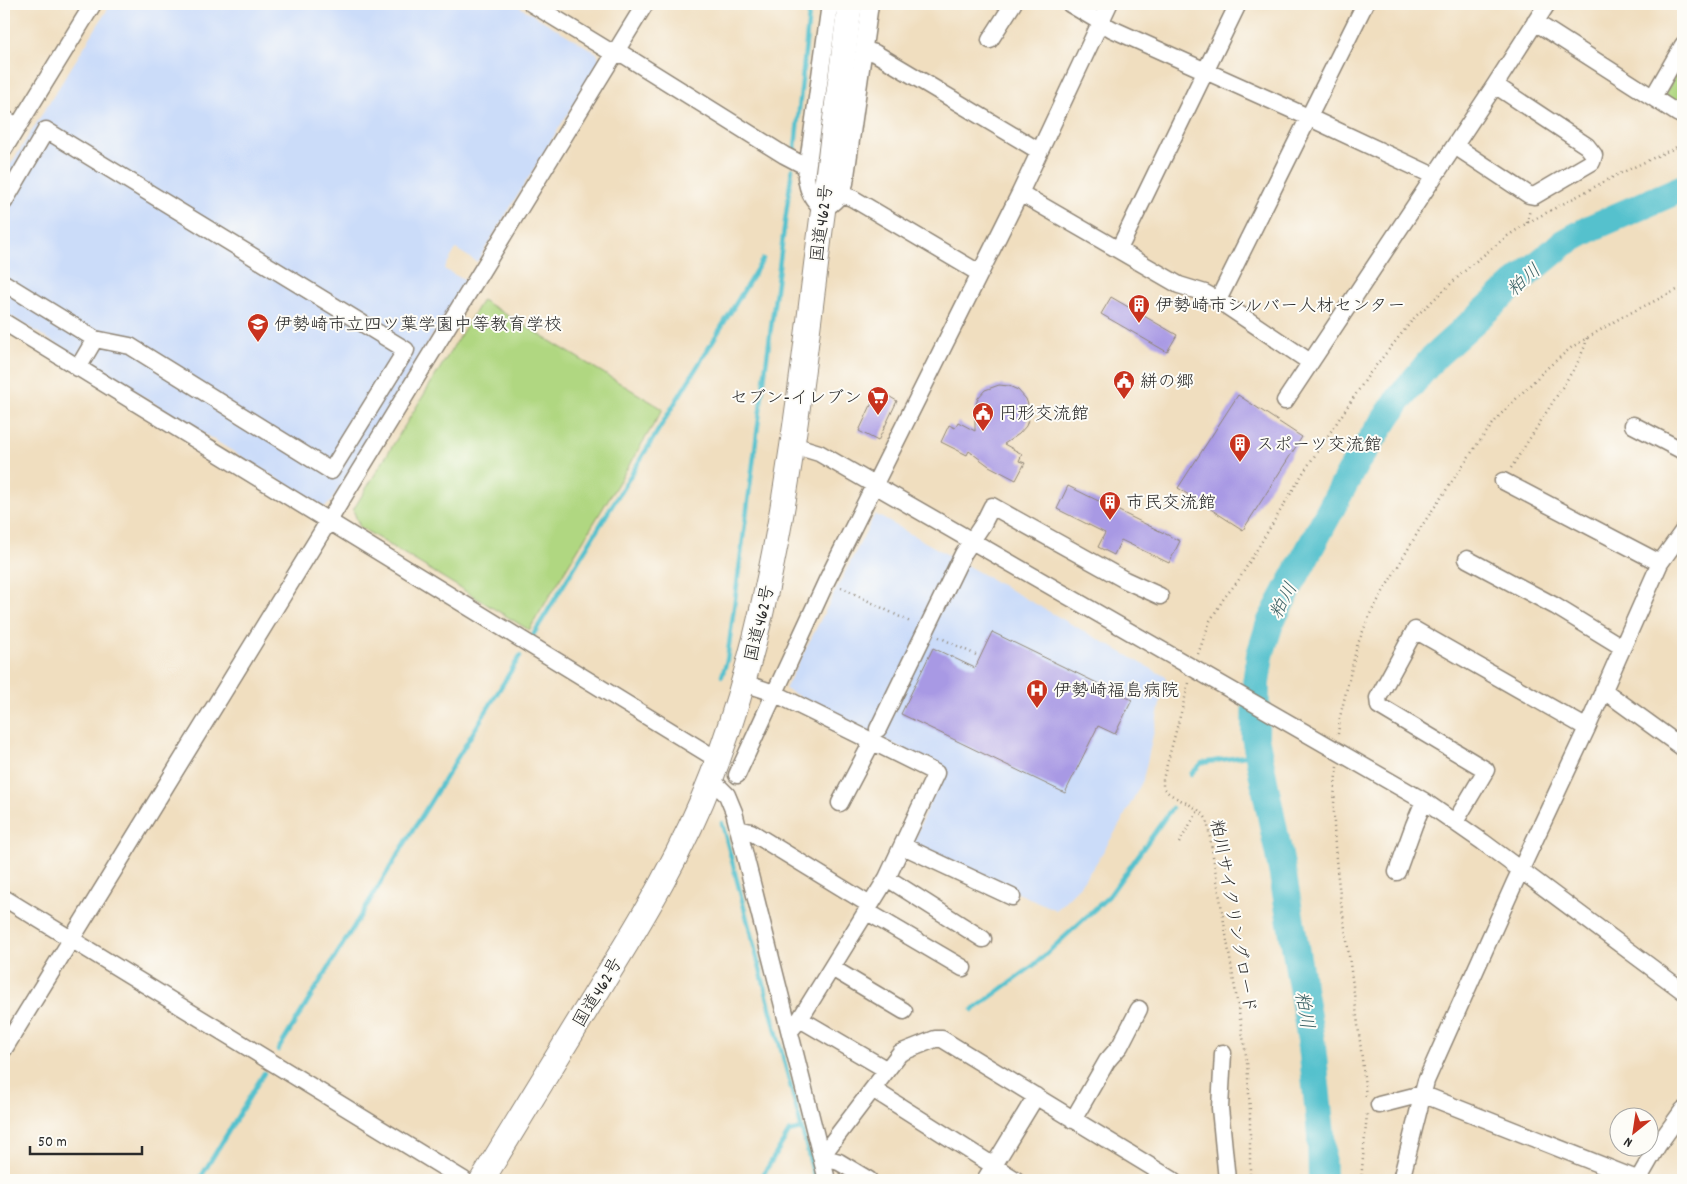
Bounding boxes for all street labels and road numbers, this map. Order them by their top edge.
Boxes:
street label: 国道462号 [806,183,841,264]
street label: 国道462号 [740,583,782,664]
street label: 粕川サイクリングロード [1202,818,1261,1015]
street label: 国道462号 [568,953,630,1033]

